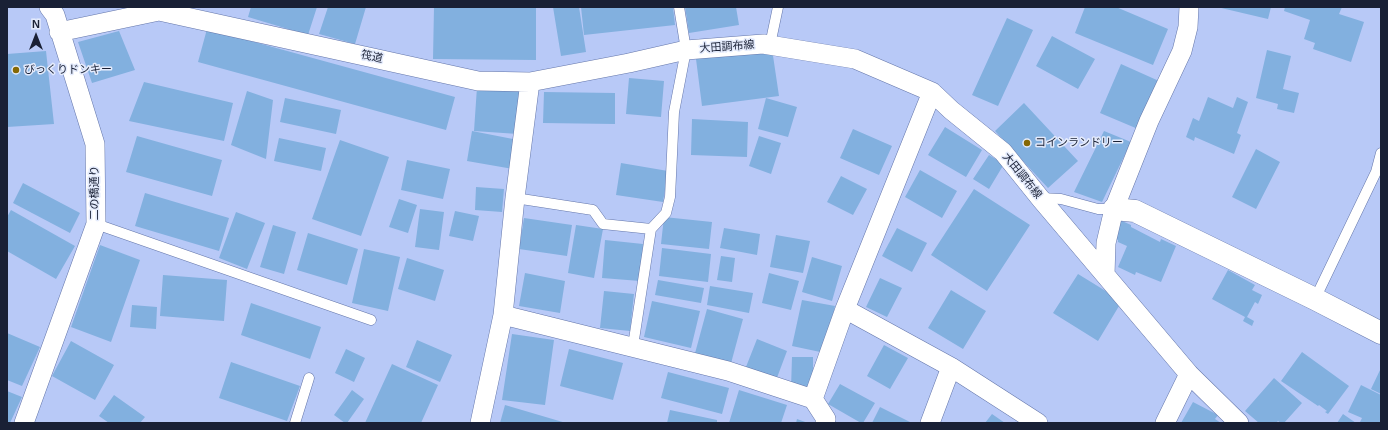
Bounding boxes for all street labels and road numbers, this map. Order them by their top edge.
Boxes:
street label: 大田調布線 [699,38,755,56]
street label: 筏道 [360,48,384,66]
street label: 大田調布線 [1000,150,1044,202]
street label: 二の橋通り [88,166,102,220]

